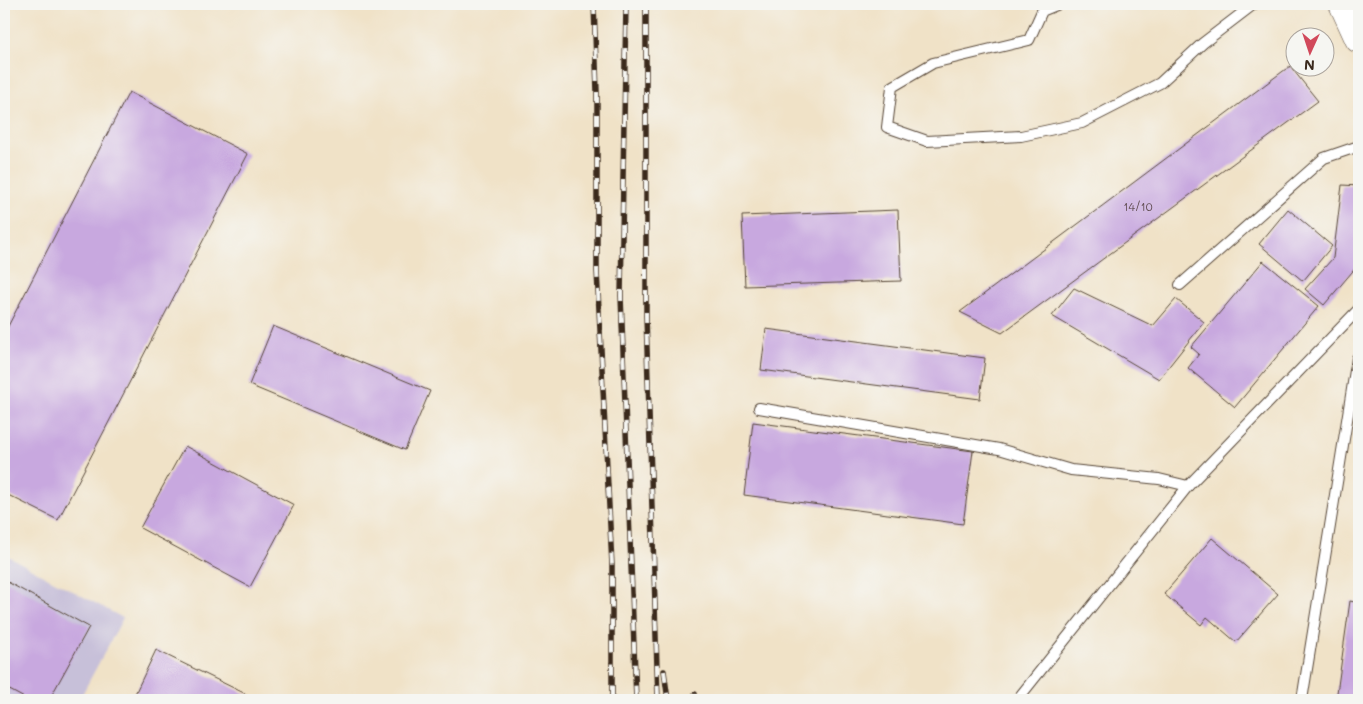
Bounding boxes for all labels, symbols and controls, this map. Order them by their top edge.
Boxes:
north arrow [1286,28,1336,78]
text: N [1303,56,1315,75]
house number: 14/10 [1124,199,1153,214]

